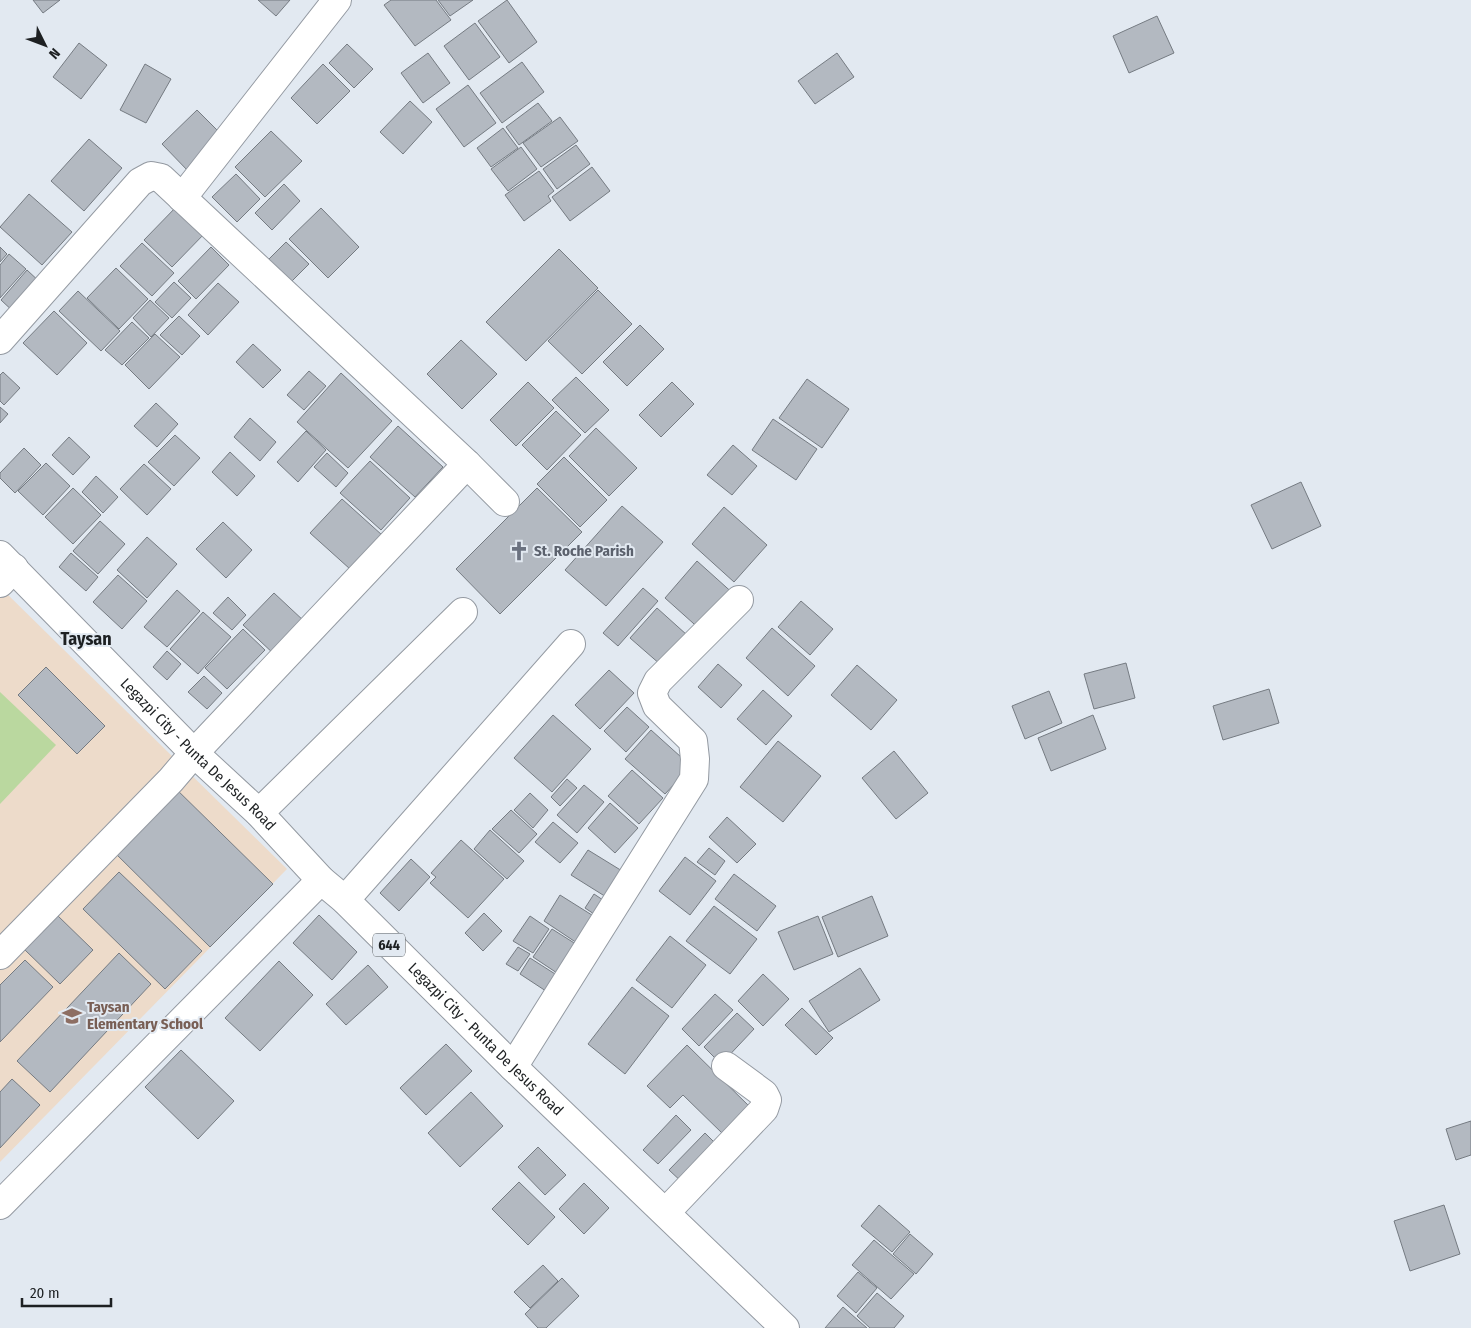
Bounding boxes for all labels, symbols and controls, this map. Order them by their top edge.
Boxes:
north arrow [20,20,70,70]
text: N [45,45,63,62]
church icon: St. Roche Parish [508,540,530,562]
place label: St. Roche Parish [534,542,634,560]
district label: Taysan [60,628,112,650]
street label: Legazpi City - Punta De Jesus Road [117,674,279,834]
road number: 644 [373,934,405,956]
street label: Legazpi City - Punta De Jesus Road [404,959,567,1119]
place label: Taysan Elementary School [87,998,204,1033]
school or university icon: Taysan Elementary School [61,1005,83,1027]
scale bar [22,1276,111,1308]
text: 20 m [30,1284,60,1302]

